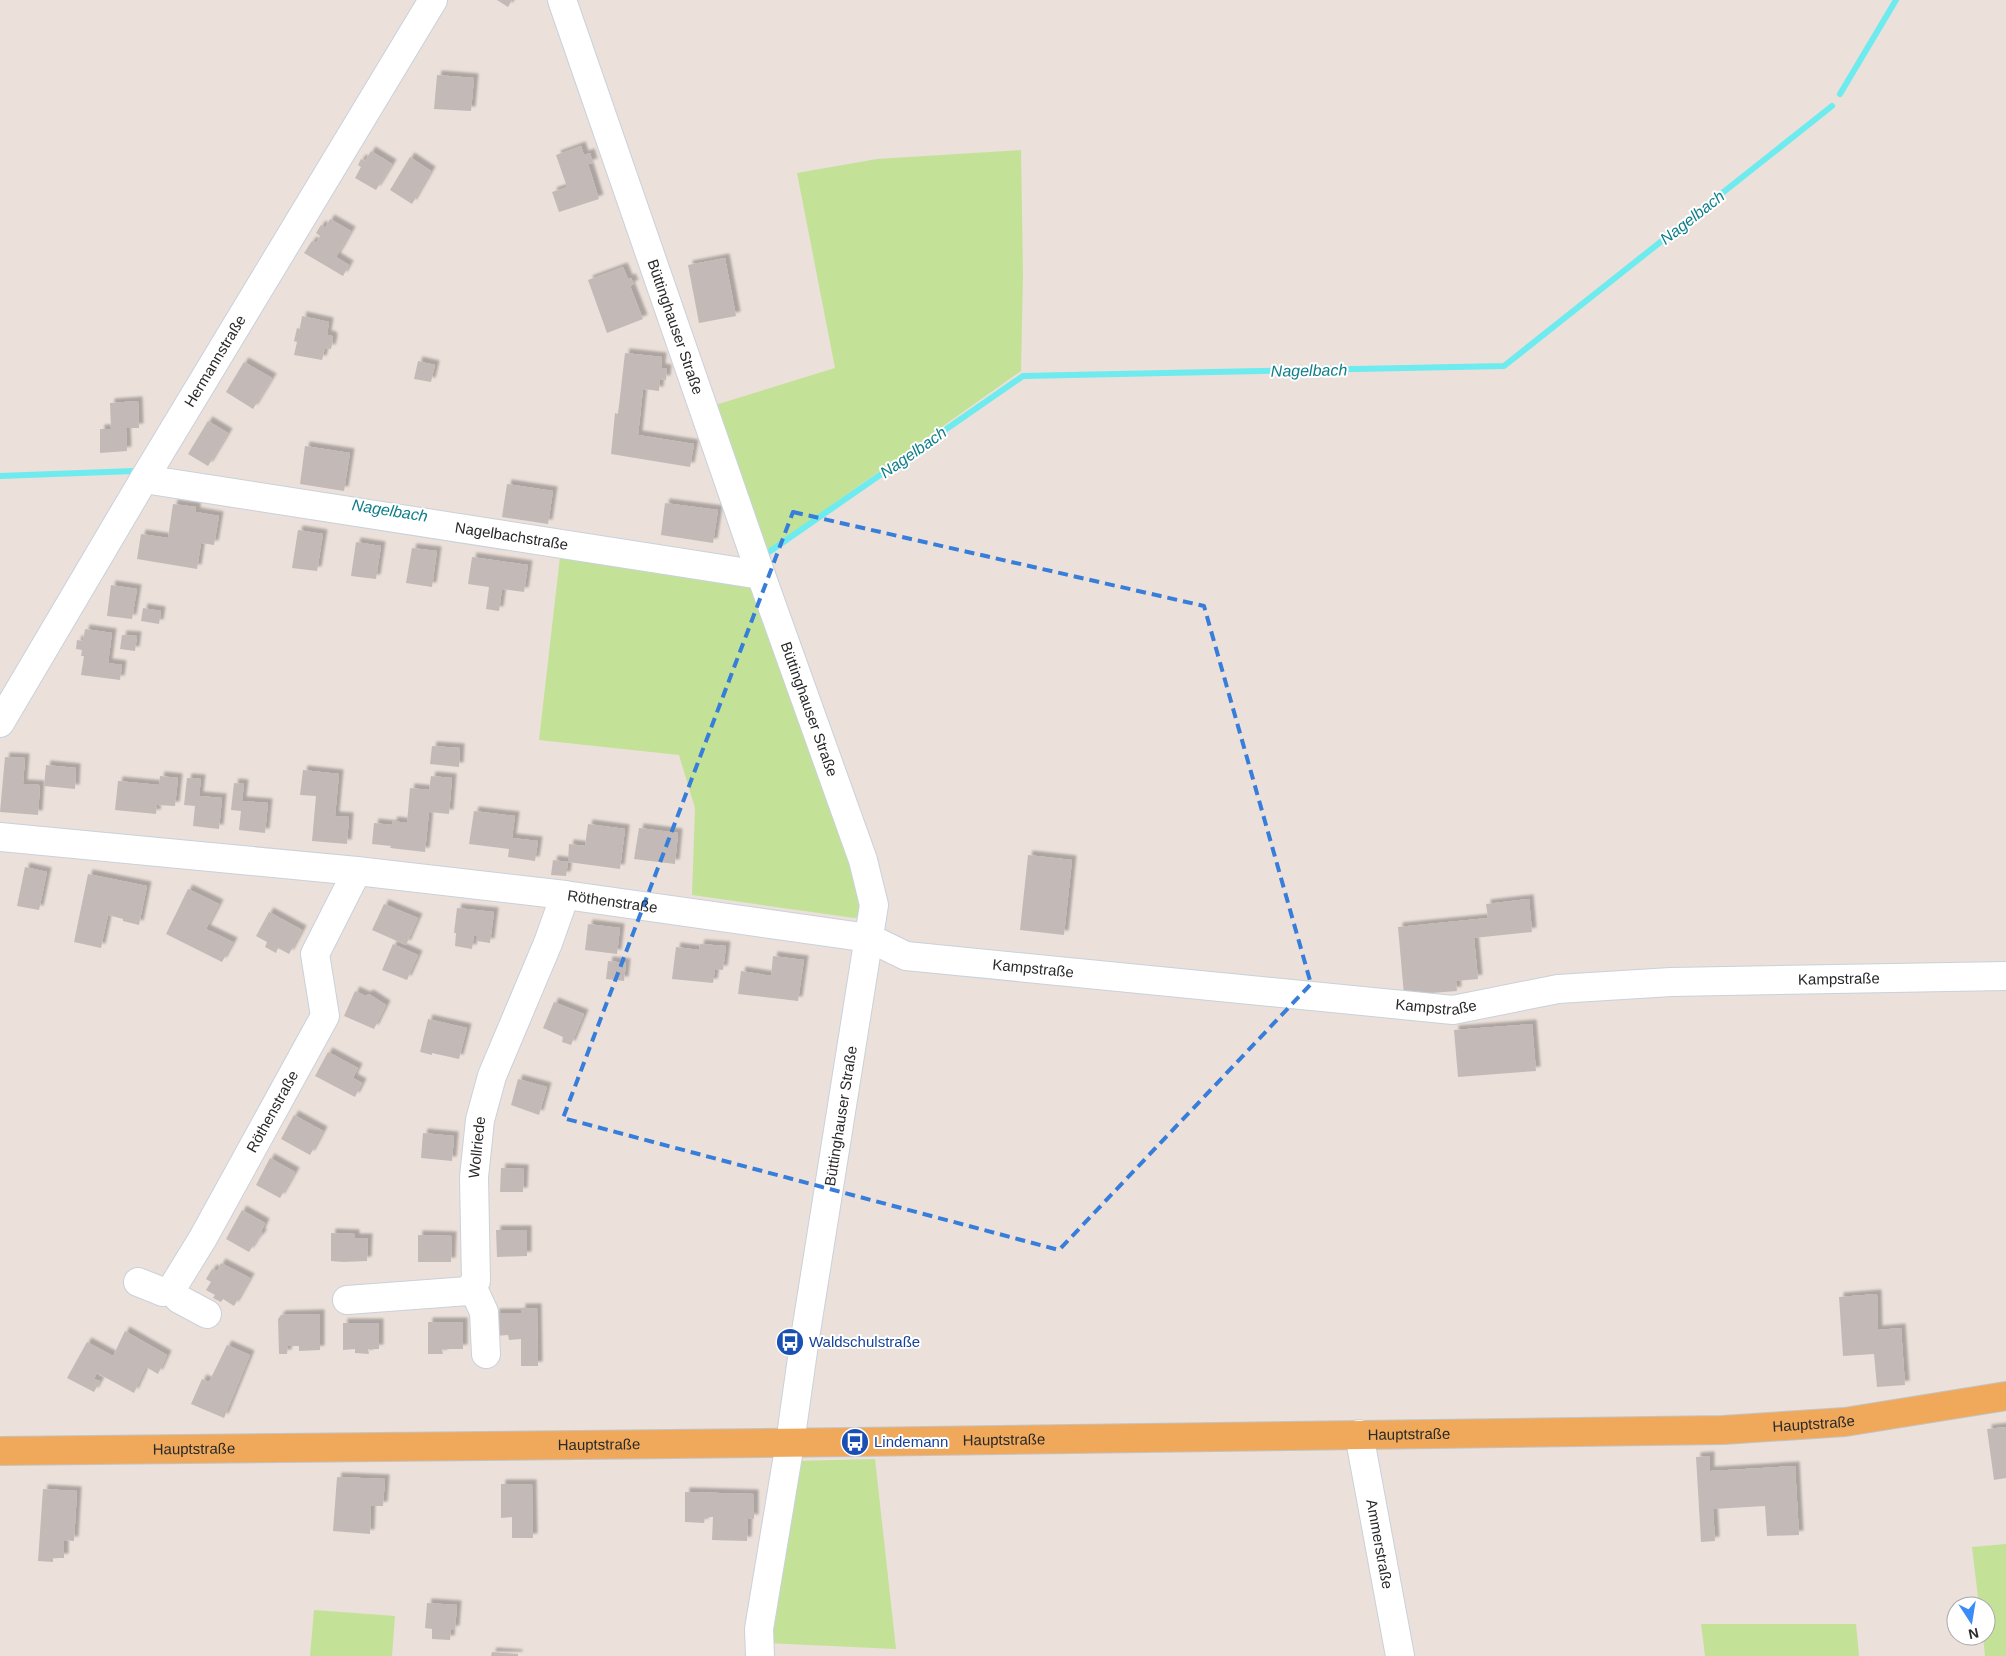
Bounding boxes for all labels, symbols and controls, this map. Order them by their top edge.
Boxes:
water label: Nagelbach [1657,187,1728,248]
street label: Büttinghauser Straße [644,257,707,397]
street label: Hermannstraße [180,312,249,410]
water label: Nagelbach [1271,361,1348,380]
water label: Nagelbach [877,423,950,481]
water label: Nagelbach [351,496,429,525]
street label: Nagelbachstraße [454,519,569,553]
street label: Büttinghauser Straße [778,639,841,779]
street label: Röthenstraße [566,886,659,916]
street label: Kampstraße [992,956,1075,981]
street label: Kampstraße [1798,969,1880,988]
street label: Kampstraße [1395,995,1478,1018]
street label: Büttinghauser Straße [821,1045,860,1187]
street label: Röthenstraße [243,1067,301,1155]
street label: Wollriede [465,1115,488,1179]
bus stop icon: Waldschulstraße [775,1327,805,1357]
place label: Waldschulstraße [809,1333,920,1350]
street label: Hauptstraße [1772,1412,1856,1435]
street label: Hauptstraße [1367,1425,1450,1443]
bus stop icon: Lindemann [840,1427,870,1457]
street label: Hauptstraße [963,1430,1045,1449]
place label: Lindemann [874,1433,948,1450]
street label: Hauptstraße [558,1435,640,1453]
street label: Hauptstraße [153,1440,235,1457]
street label: Ammerstraße [1363,1498,1396,1590]
north arrow [1946,1596,1996,1646]
text: N [1967,1625,1980,1643]

